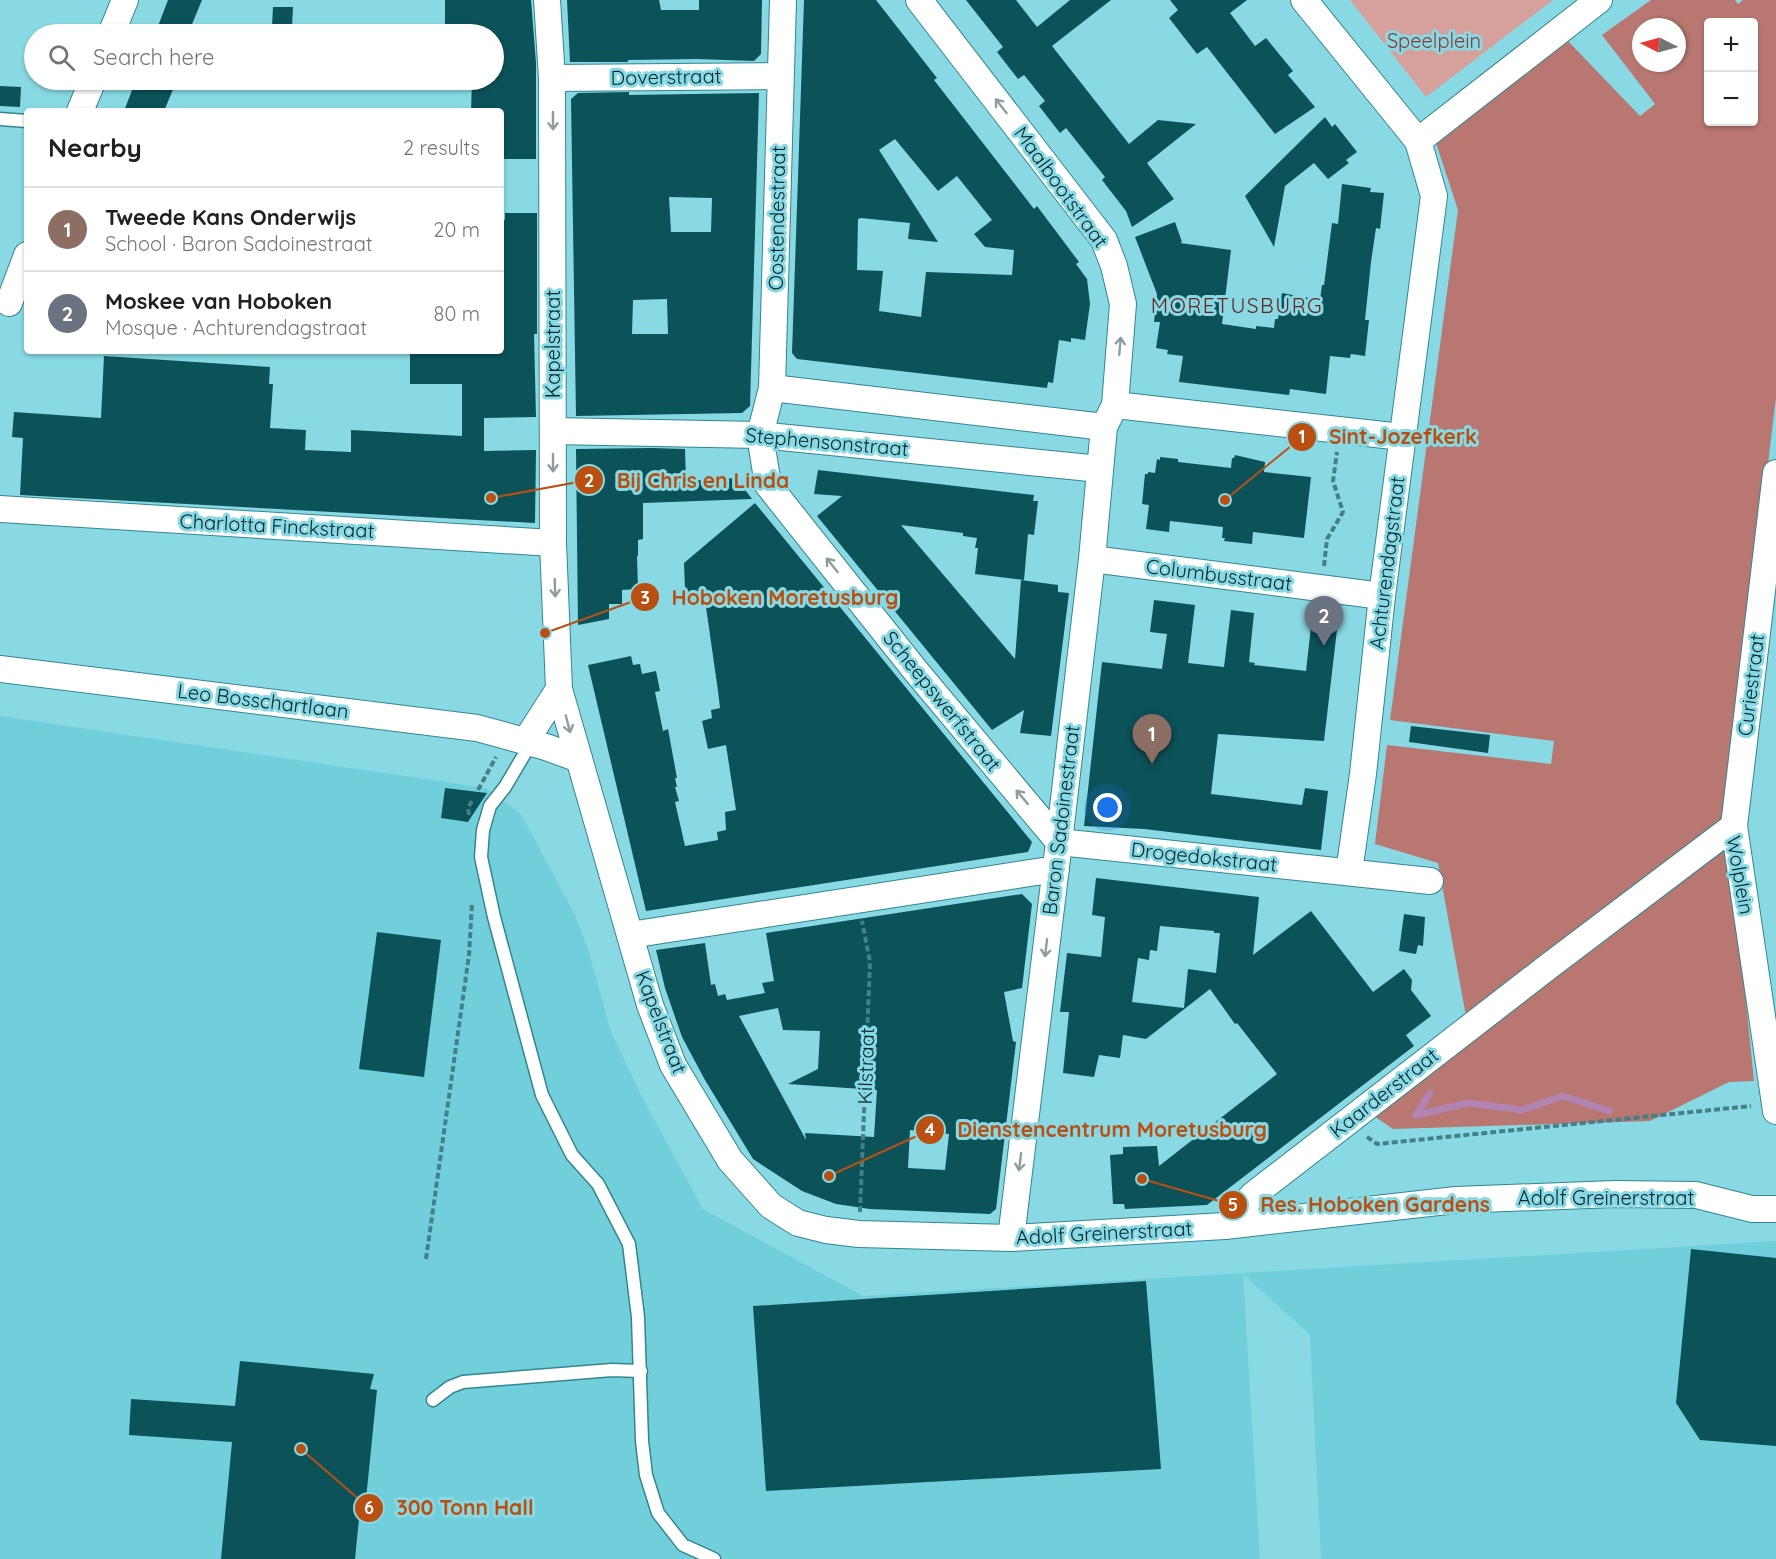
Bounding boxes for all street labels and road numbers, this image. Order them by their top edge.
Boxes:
street label: Doverstraat [610,63,722,90]
street label: Maalbootstraat [1009,121,1114,252]
street label: Oostendestraat [763,145,790,291]
street label: Kapelstraat [540,290,565,398]
street label: Stephensonstraat [745,422,910,461]
street label: Achturendagstraat [1363,475,1410,651]
street label: Charlotta Finckstraat [179,508,375,543]
street label: Columbusstraat [1145,553,1294,596]
street label: Scheepswerfstraat [878,626,1007,776]
street label: Curiestraat [1732,632,1769,737]
street label: Leo Bosschartlaan [176,678,350,723]
street label: Baron Sadoinestraat [1036,723,1085,916]
street label: Wolplein [1721,834,1760,916]
street label: Drogedokstraat [1130,836,1279,877]
street label: Kapelstraat [630,967,693,1077]
street label: Kilstraat [852,1027,879,1105]
street label: Kaarderstraat [1324,1042,1443,1143]
street label: Adolf Greinerstraat [1518,1185,1694,1210]
street label: Adolf Greinerstraat [1015,1215,1193,1250]

